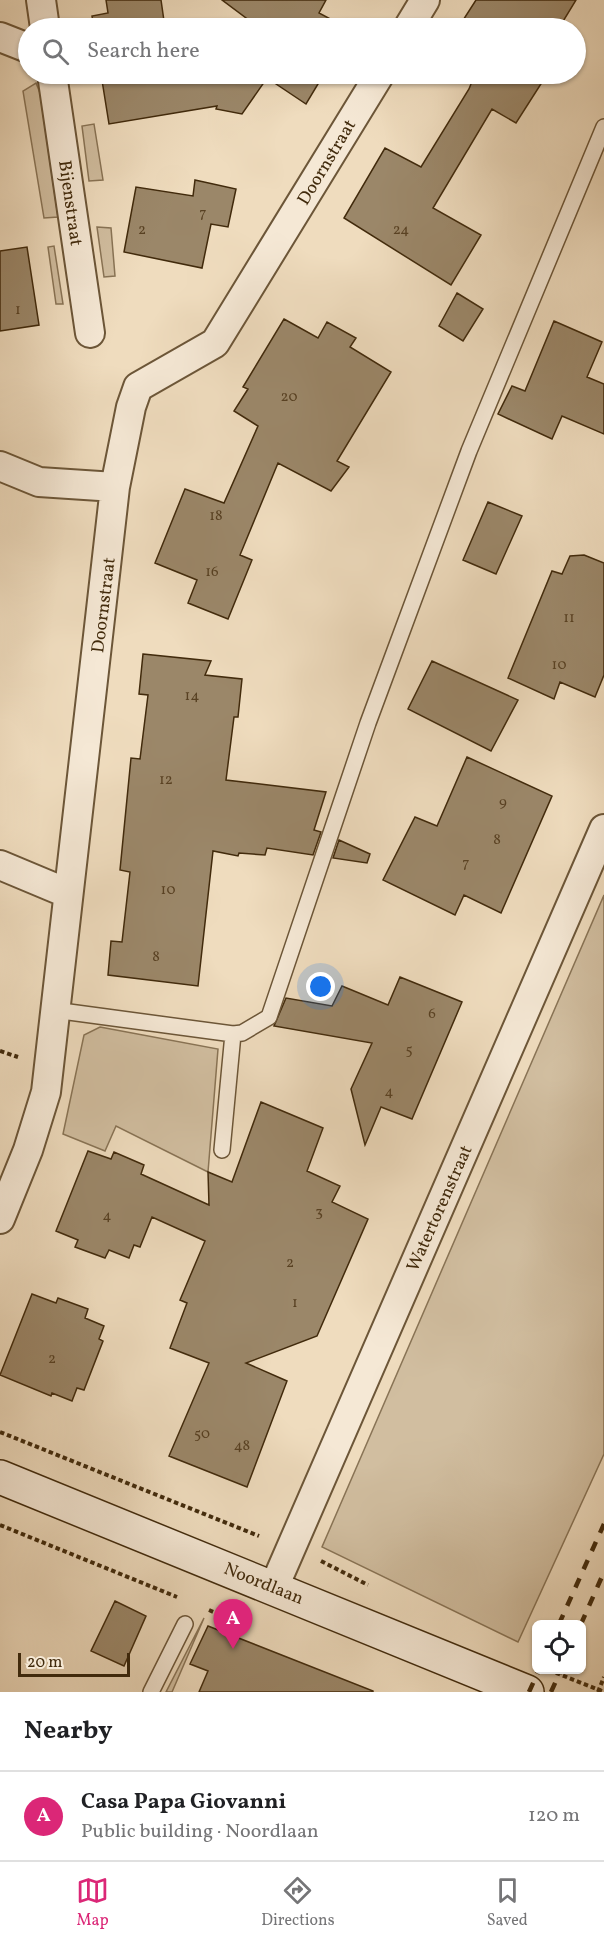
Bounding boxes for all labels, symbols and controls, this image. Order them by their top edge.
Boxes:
search box [18,18,586,84]
icon: search [39,35,72,68]
text: Search here [87,36,200,67]
street label: Doornstraat [292,115,363,210]
street label: Bijenstraat [51,159,88,248]
house number: 7 [199,203,207,224]
house number: 2 [138,220,146,241]
house number: 24 [393,220,409,241]
house number: 1 [15,300,21,321]
house number: 20 [281,387,297,408]
house number: 18 [209,506,223,527]
street label: Doornstraat [86,556,123,654]
house number: 16 [205,562,219,583]
house number: 11 [563,608,575,629]
house number: 10 [552,655,566,676]
house number: 14 [185,686,199,707]
house number: 12 [159,770,173,791]
house number: 9 [499,792,507,813]
house number: 8 [493,830,501,851]
house number: 7 [462,853,470,874]
house number: 10 [161,880,175,901]
house number: 8 [152,947,160,968]
your location [306,972,335,1001]
house number: 6 [428,1004,436,1025]
house number: 5 [405,1040,413,1061]
house number: 4 [385,1082,394,1103]
street label: Watertorenstraat [401,1142,479,1276]
house number: 3 [315,1202,323,1223]
house number: 4 [103,1206,112,1227]
house number: 2 [286,1253,294,1274]
house number: 1 [292,1293,298,1314]
house number: 2 [48,1349,56,1370]
house number: 50 [194,1424,210,1445]
house number: 48 [234,1436,250,1457]
street label: Noordlaan [220,1557,307,1612]
pin: A [214,1600,252,1649]
map controls [532,1620,586,1674]
button: locate [532,1620,586,1674]
scale bar [18,1650,130,1678]
text: 20 m [27,1652,62,1674]
text: Nearby [24,1713,113,1749]
text: Casa Papa Giovanni [81,1787,286,1818]
text: A [36,1802,51,1830]
text: 120 m [528,1802,580,1830]
text: Public building · Noordlaan [81,1818,319,1846]
tab: Map [76,1874,109,1932]
tab: Directions [261,1874,335,1932]
tab: Saved [487,1874,528,1932]

